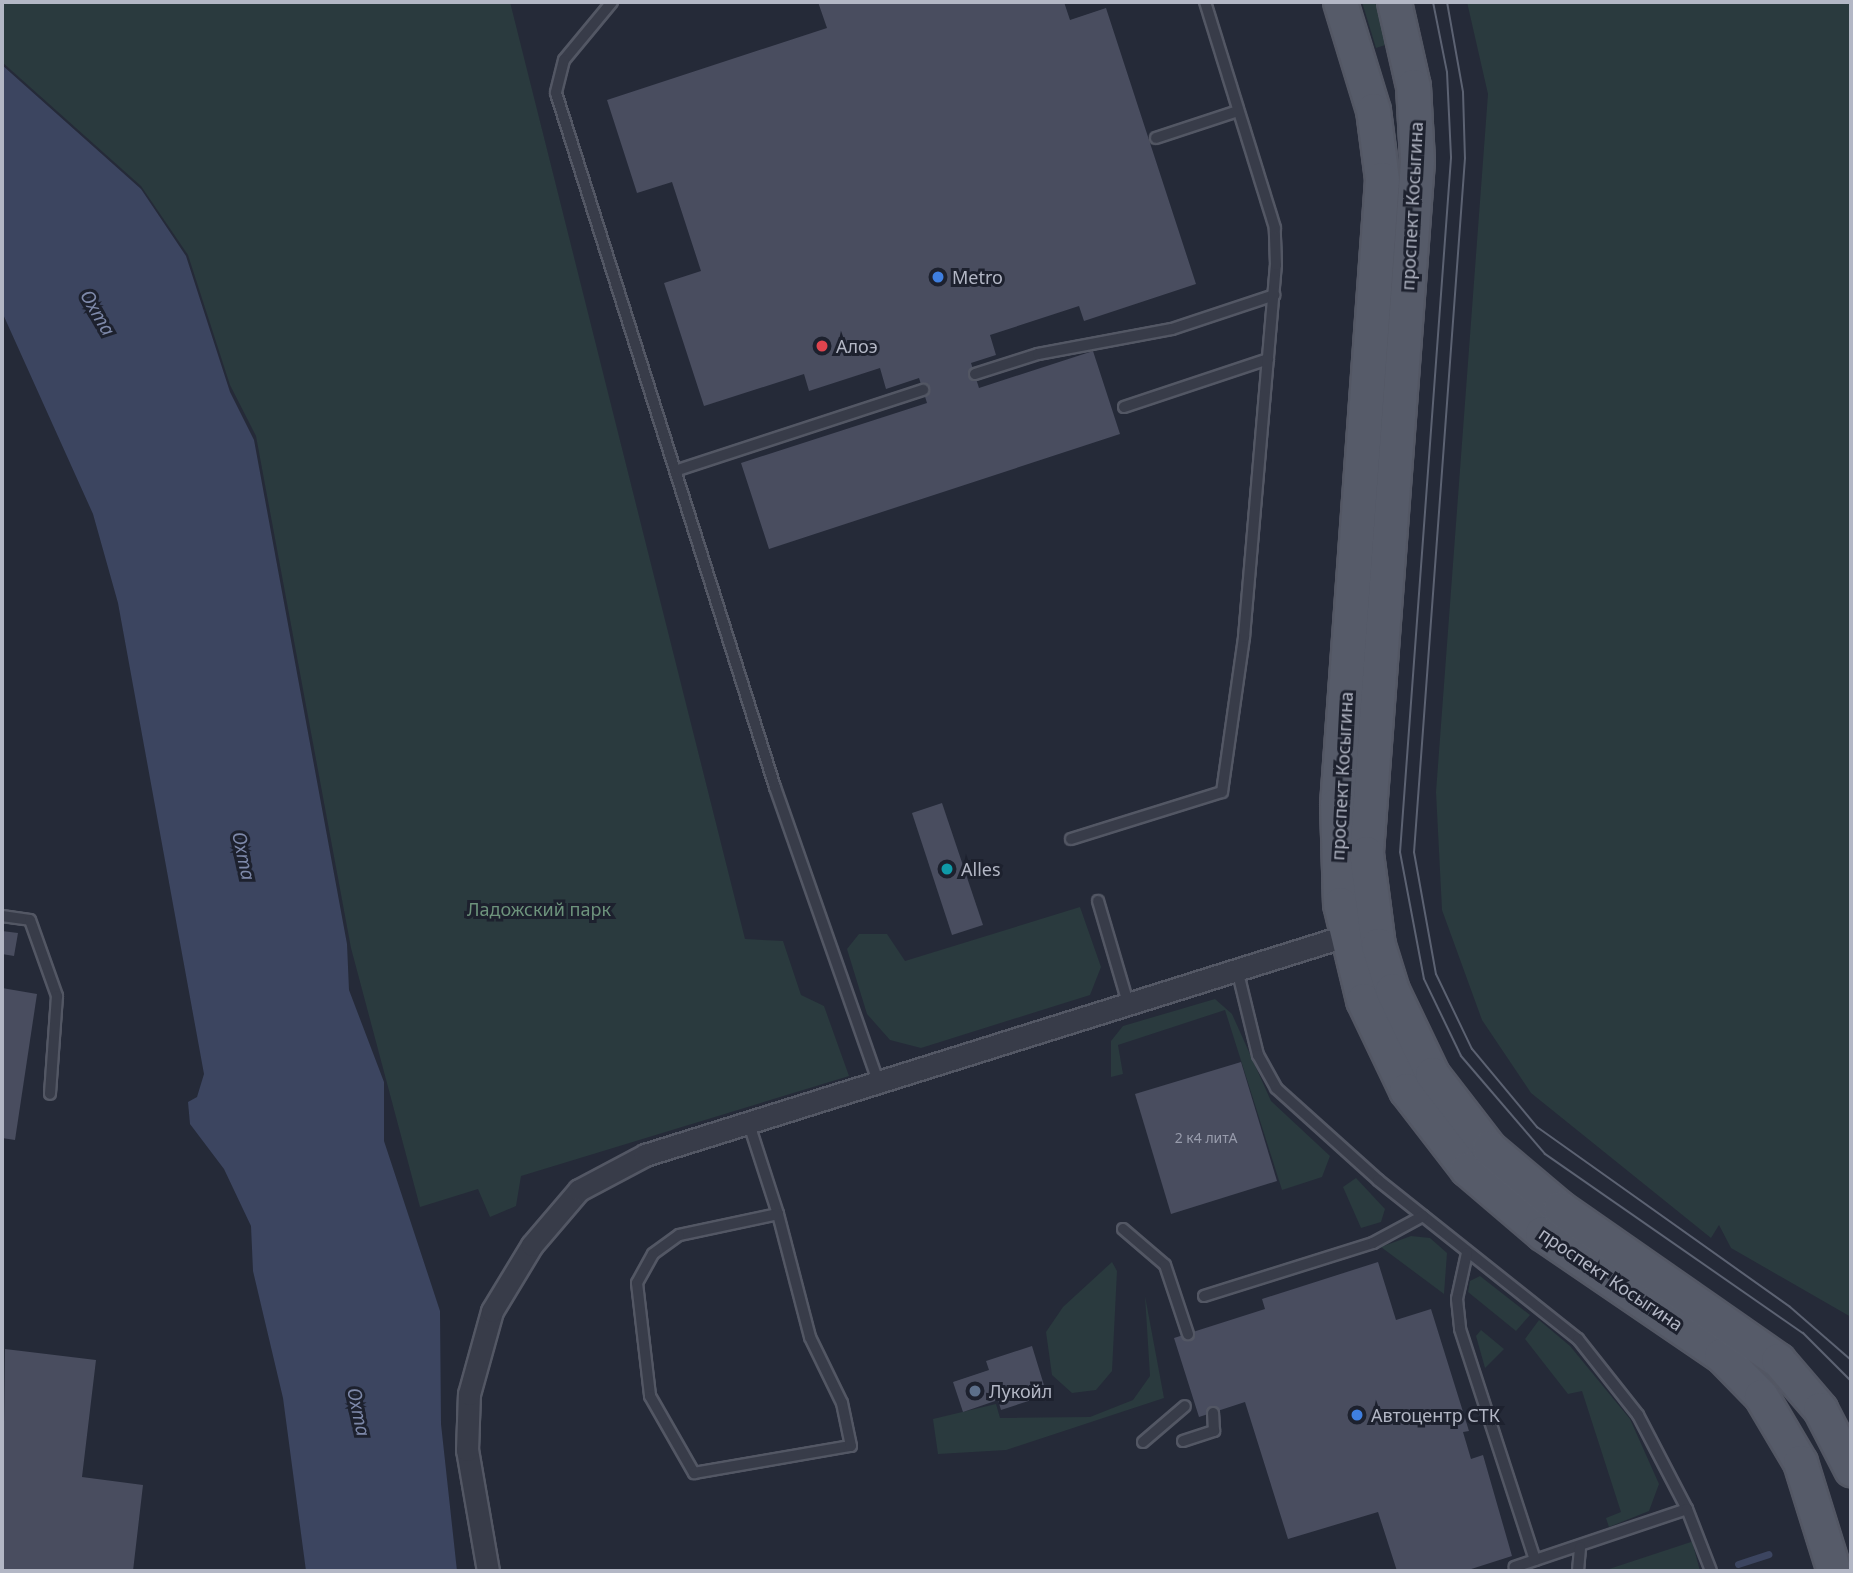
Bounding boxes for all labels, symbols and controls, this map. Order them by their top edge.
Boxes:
street label: проспект Косыгина [1397,121,1427,291]
place label: Metro [952,266,1003,288]
marker: Metro [930,269,946,285]
water label: Охта [75,286,119,340]
place label: Алоэ [836,335,878,357]
marker: Алоэ [814,338,830,354]
street label: проспект Косыгина [1327,691,1357,861]
water label: Охта [227,830,259,882]
place label: Alles [961,858,1001,880]
marker: Alles [939,861,955,877]
park label: Ладожский парк [467,898,611,920]
house number: 2 к4 литА [1175,1130,1237,1146]
street label: проспект Косыгина [1535,1223,1687,1335]
place label: Лукойл [989,1380,1052,1402]
marker: Лукойл [967,1383,983,1399]
water label: Охта [342,1386,374,1438]
place label: Автоцентр СТК [1371,1404,1500,1426]
marker: Автоцентр СТК [1349,1407,1365,1423]

